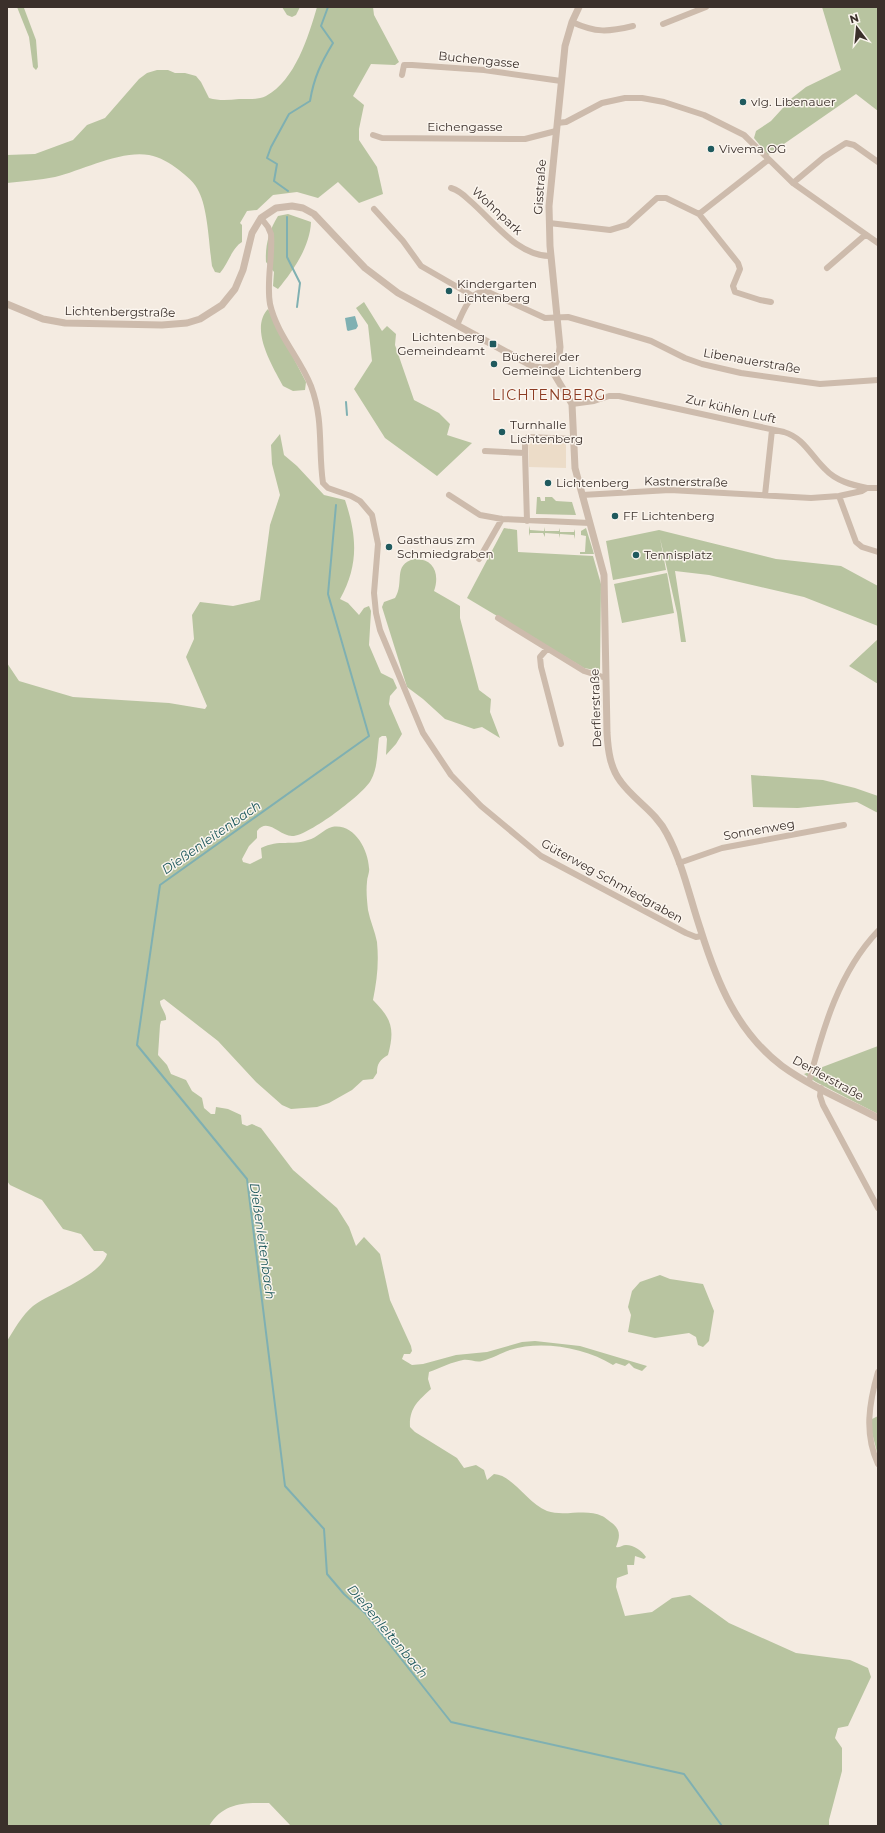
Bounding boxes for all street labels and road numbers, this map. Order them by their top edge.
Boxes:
street label: Buchengasse [438,48,520,71]
street label: Eichengasse [427,119,503,134]
street label: Gisstraße [530,159,549,215]
street label: Wohnpark [469,183,526,238]
street label: Lichtenbergstraße [65,303,176,320]
street label: Libenauerstraße [702,345,802,376]
street label: Zur kühlen Luft [684,391,778,426]
street label: Kastnerstraße [644,473,728,490]
street label: Derflerstraße [587,668,604,748]
street label: Sonnenweg [722,816,796,843]
street label: Güterweg Schmiedgraben [539,835,686,926]
street label: Derflerstraße [790,1052,866,1103]

